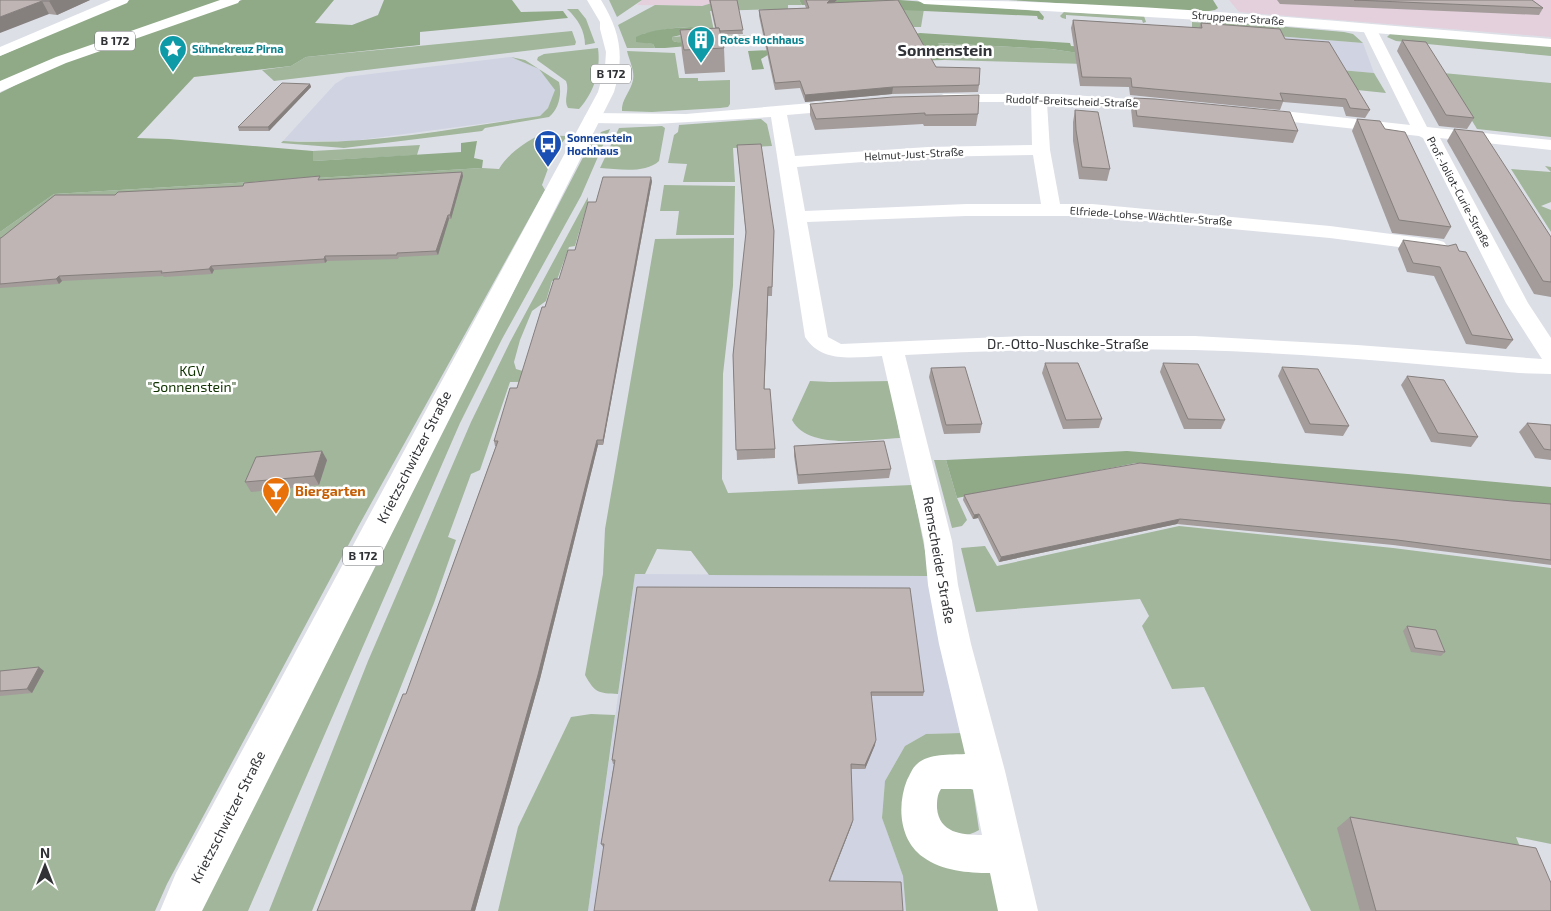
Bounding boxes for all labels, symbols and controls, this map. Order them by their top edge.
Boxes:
street label: Struppener Straße [1191,8,1285,27]
building icon: Rotes Hochhaus [686,25,716,64]
road number: B 172 [95,31,135,50]
place label: Rotes Hochhaus [720,33,804,46]
place icon: Sühnekreuz Pirna [158,34,188,73]
district label: Sonnenstein [898,40,992,59]
place label: Sühnekreuz Pirna [192,42,283,55]
road number: B 172 [591,64,631,84]
street label: Rudolf-Breitscheid-Straße [1005,92,1139,109]
bus stop icon: Sonnenstein Hochhaus [533,129,563,168]
place label: Sonnenstein Hochhaus [567,131,632,157]
street label: Prof.-Joliot-Curie-Straße [1425,134,1494,249]
street label: Helmut-Just-Straße [864,144,964,163]
street label: Elfriede-Lohse-Wächtler-Straße [1069,203,1233,228]
street label: Dr.-Otto-Nuschke-Straße [987,335,1149,352]
park label: KGV "Sonnenstein" [147,362,237,395]
street label: Krietzschwitzer Straße [373,388,454,526]
bar icon: Biergarten [261,476,291,515]
place label: Biergarten [295,482,366,499]
street label: Remscheider Straße [920,495,959,625]
road number: B 172 [343,546,383,566]
street label: Krietzschwitzer Straße [187,748,268,886]
north arrow [20,841,70,891]
text: N [40,844,50,861]

